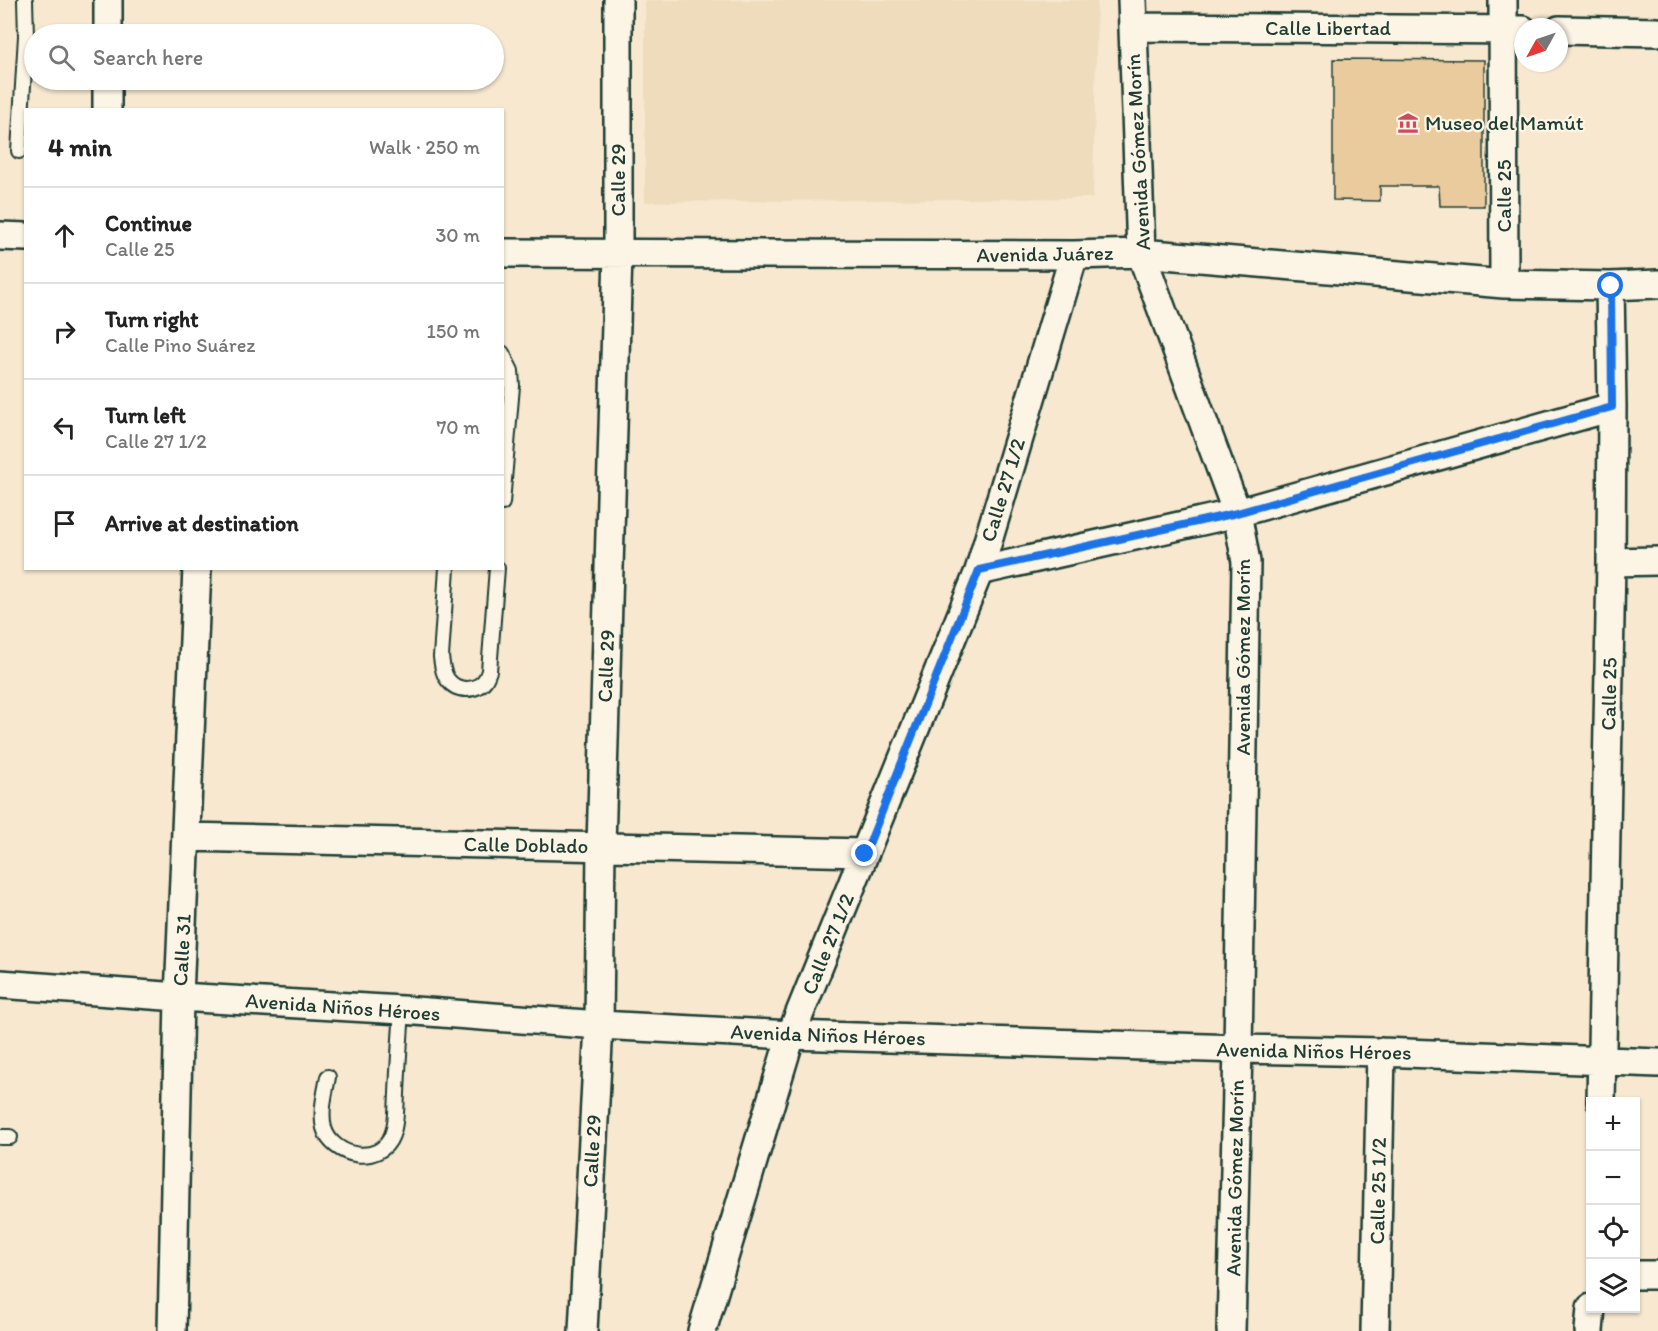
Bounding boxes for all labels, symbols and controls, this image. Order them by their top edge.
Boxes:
street label: Calle Libertad [1265,15,1392,40]
north arrow [1514,18,1568,72]
search box [24,24,504,90]
icon: search [45,41,78,74]
text: Search here [93,44,203,71]
street label: Avenida Gómez Morín [1120,53,1155,251]
place label: Museo del Mamút [1425,110,1584,135]
museum icon: Museo del Mamút [1396,111,1420,135]
text: 4 min [48,131,112,163]
text: Walk · 250 m [369,135,480,159]
street label: Calle 29 [605,143,630,217]
street label: Calle 25 [1491,159,1516,233]
text: Continue [105,210,192,237]
icon: ahead [48,219,81,252]
text: 30 m [435,223,480,247]
text: Calle 25 [105,237,175,261]
street label: Avenida Juárez [976,240,1114,267]
route start [1597,272,1623,298]
text: Turn right [105,306,199,333]
icon: right [48,315,81,348]
text: 150 m [427,319,480,343]
text: Calle Pino Suárez [105,333,255,357]
text: Turn left [105,402,186,429]
icon: left [48,411,81,444]
text: 70 m [436,415,480,439]
text: Calle 27 1/2 [105,429,207,453]
street label: Calle 27 1/2 [975,435,1030,545]
icon: arrive [48,507,81,540]
text: Arrive at destination [105,510,299,537]
street label: Avenida Gómez Morín [1230,558,1255,755]
street label: Calle 29 [592,629,619,703]
street label: Calle 25 [1595,657,1622,731]
street label: Calle Doblado [463,831,589,858]
route end [851,840,877,866]
street label: Calle 27 1/2 [796,890,859,998]
street label: Calle 31 [167,913,196,987]
street label: Avenida Niños Héroes [245,987,441,1026]
street label: Avenida Niños Héroes [730,1019,926,1050]
street label: Avenida Niños Héroes [1216,1036,1412,1065]
street label: Avenida Gómez Morín [1220,1079,1249,1277]
map controls [1586,1097,1640,1313]
button: + [1586,1097,1640,1151]
street label: Calle 29 [577,1114,606,1188]
street label: Calle 25 1/2 [1364,1137,1391,1245]
button: − [1586,1151,1640,1205]
button: locate [1586,1205,1640,1259]
button: layers [1586,1259,1640,1313]

